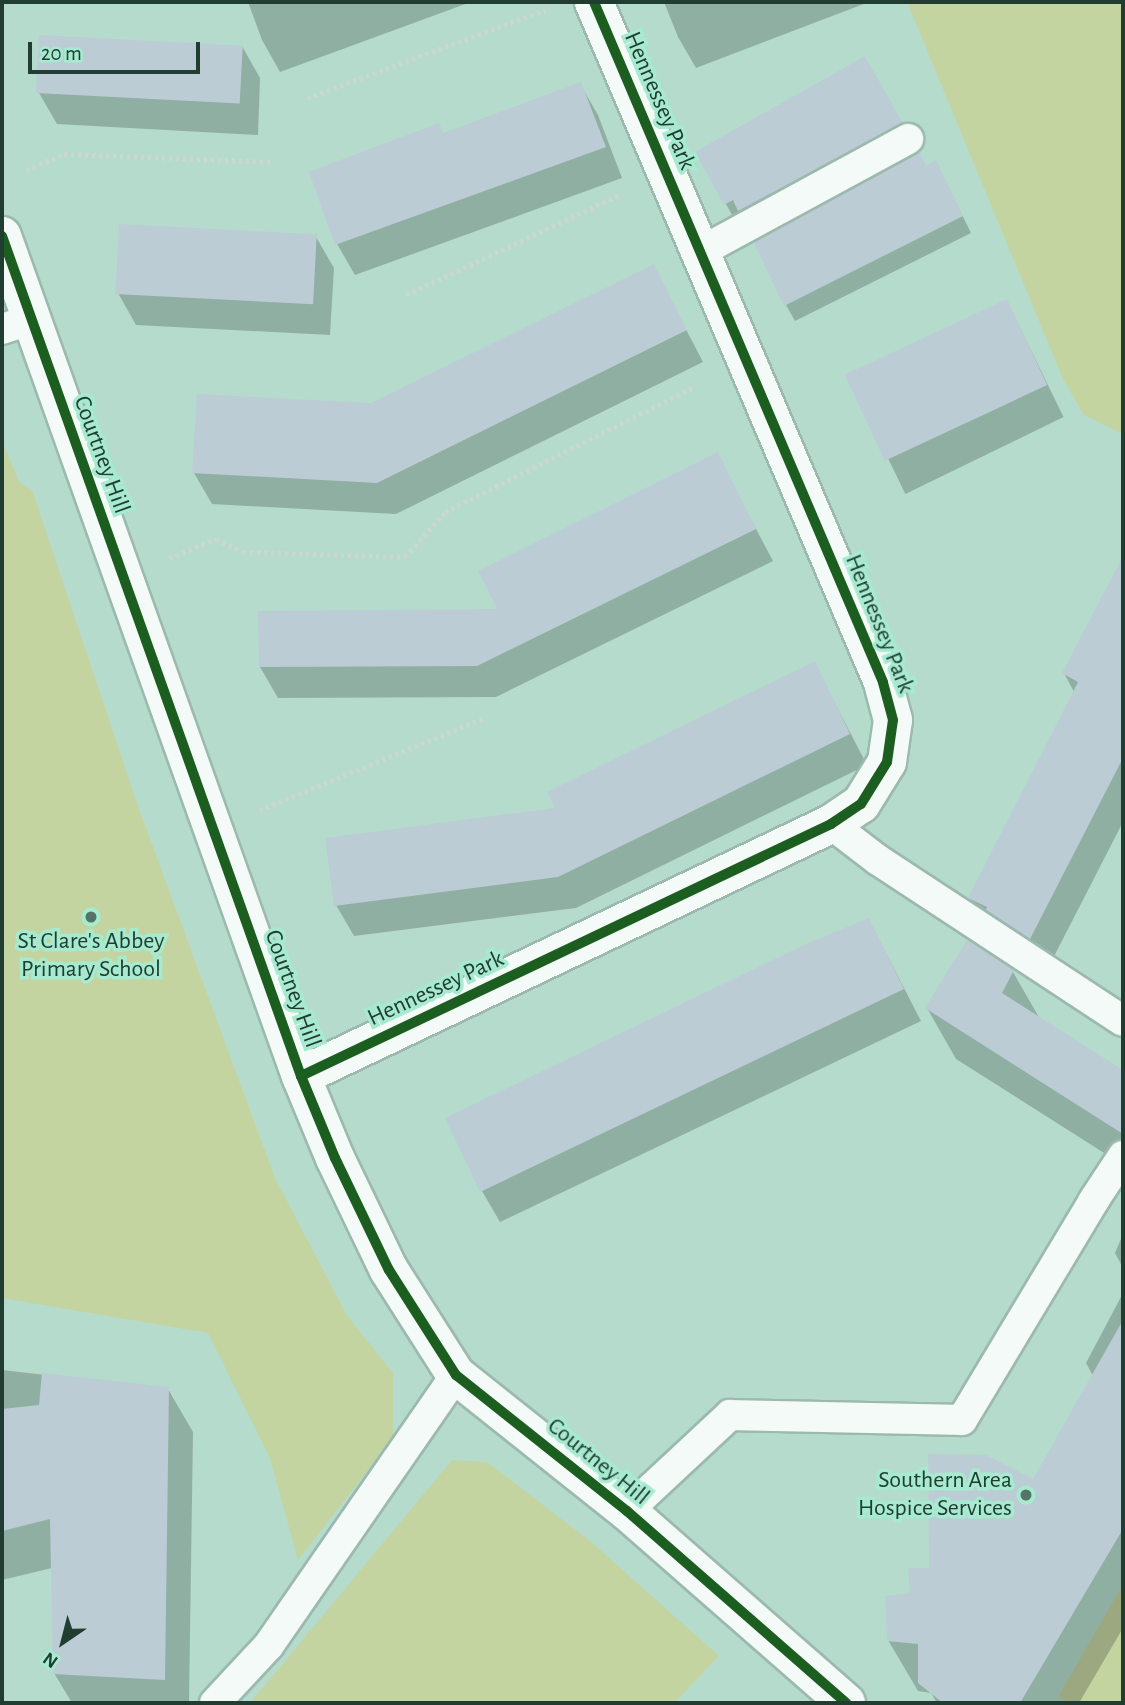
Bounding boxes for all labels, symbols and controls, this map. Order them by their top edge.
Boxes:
scale bar [32,28,203,72]
street label: Hennessey Park [617,28,701,174]
text: 20 m [41,43,82,64]
street label: Courtney Hill [66,392,136,518]
street label: Hennessey Park [838,550,920,698]
marker: St Clare's Abbey Primary School [83,909,99,925]
street label: Courtney Hill [257,926,327,1052]
place label: St Clare's Abbey Primary School [17,928,165,984]
street label: Hennessey Park [363,945,509,1033]
street label: Courtney Hill [541,1412,655,1512]
place label: Southern Area Hospice Services [858,1467,1012,1523]
marker: Southern Area Hospice Services [1018,1487,1034,1503]
north arrow [28,1607,98,1677]
text: N [40,1648,62,1671]

